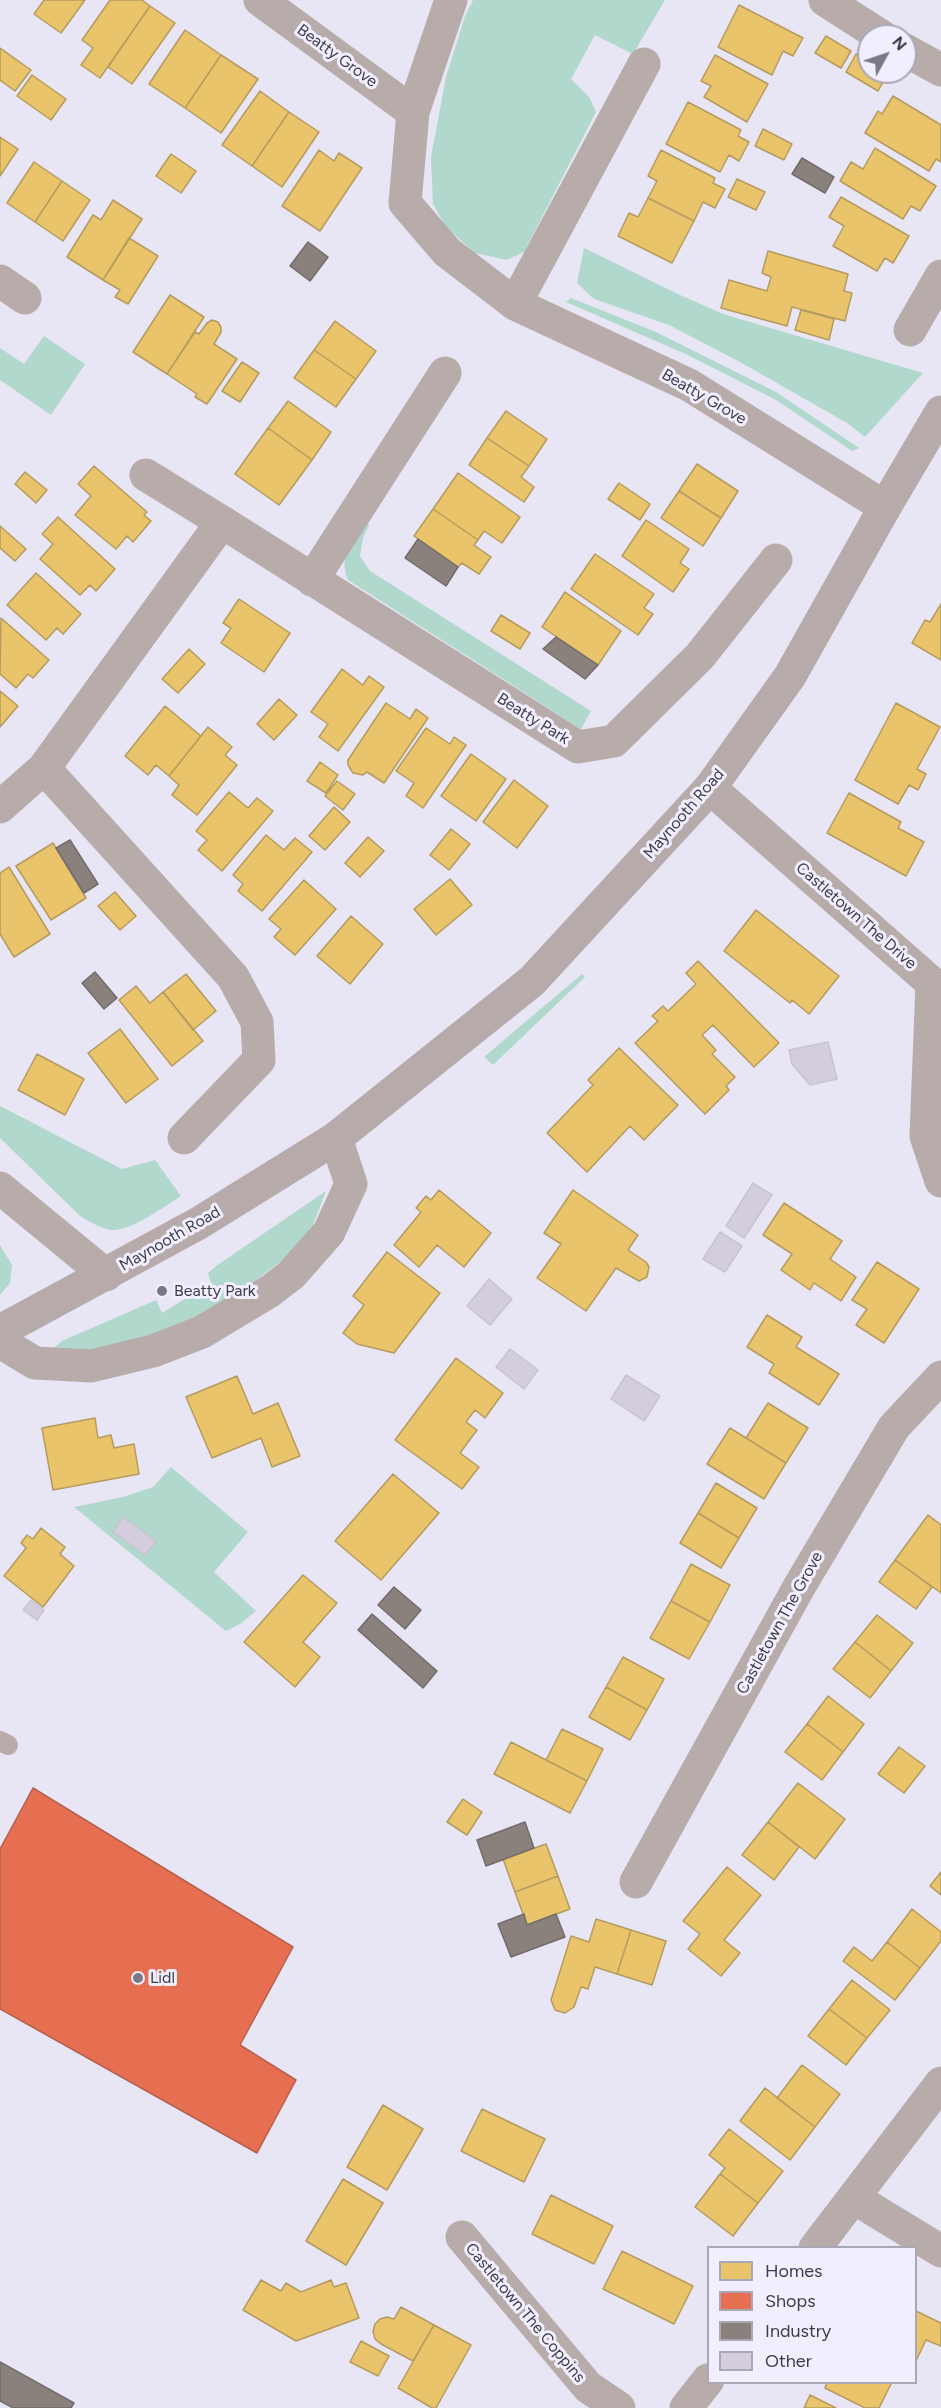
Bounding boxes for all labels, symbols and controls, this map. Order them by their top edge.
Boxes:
street label: Beatty Grove [293,20,381,92]
north arrow [857,24,917,84]
text: N [888,33,911,54]
street label: Beatty Grove [658,365,750,429]
street label: Beatty Park [493,689,573,749]
street label: Maynooth Road [640,765,728,863]
street label: Castletown The Drive [792,858,920,974]
street label: Maynooth Road [116,1202,224,1276]
place label: Beatty Park [174,1281,256,1301]
marker: Beatty Park [155,1284,169,1298]
street label: Castletown The Grove [733,1548,827,1698]
place label: Lidl [150,1968,175,1988]
marker: Lidl [131,1971,145,1985]
street label: Castletown The Coppins [461,2239,589,2387]
legend [707,2246,917,2384]
text: Homes [765,2260,823,2282]
text: Shops [765,2290,816,2312]
text: Industry [765,2320,831,2342]
text: Other [765,2350,812,2372]

